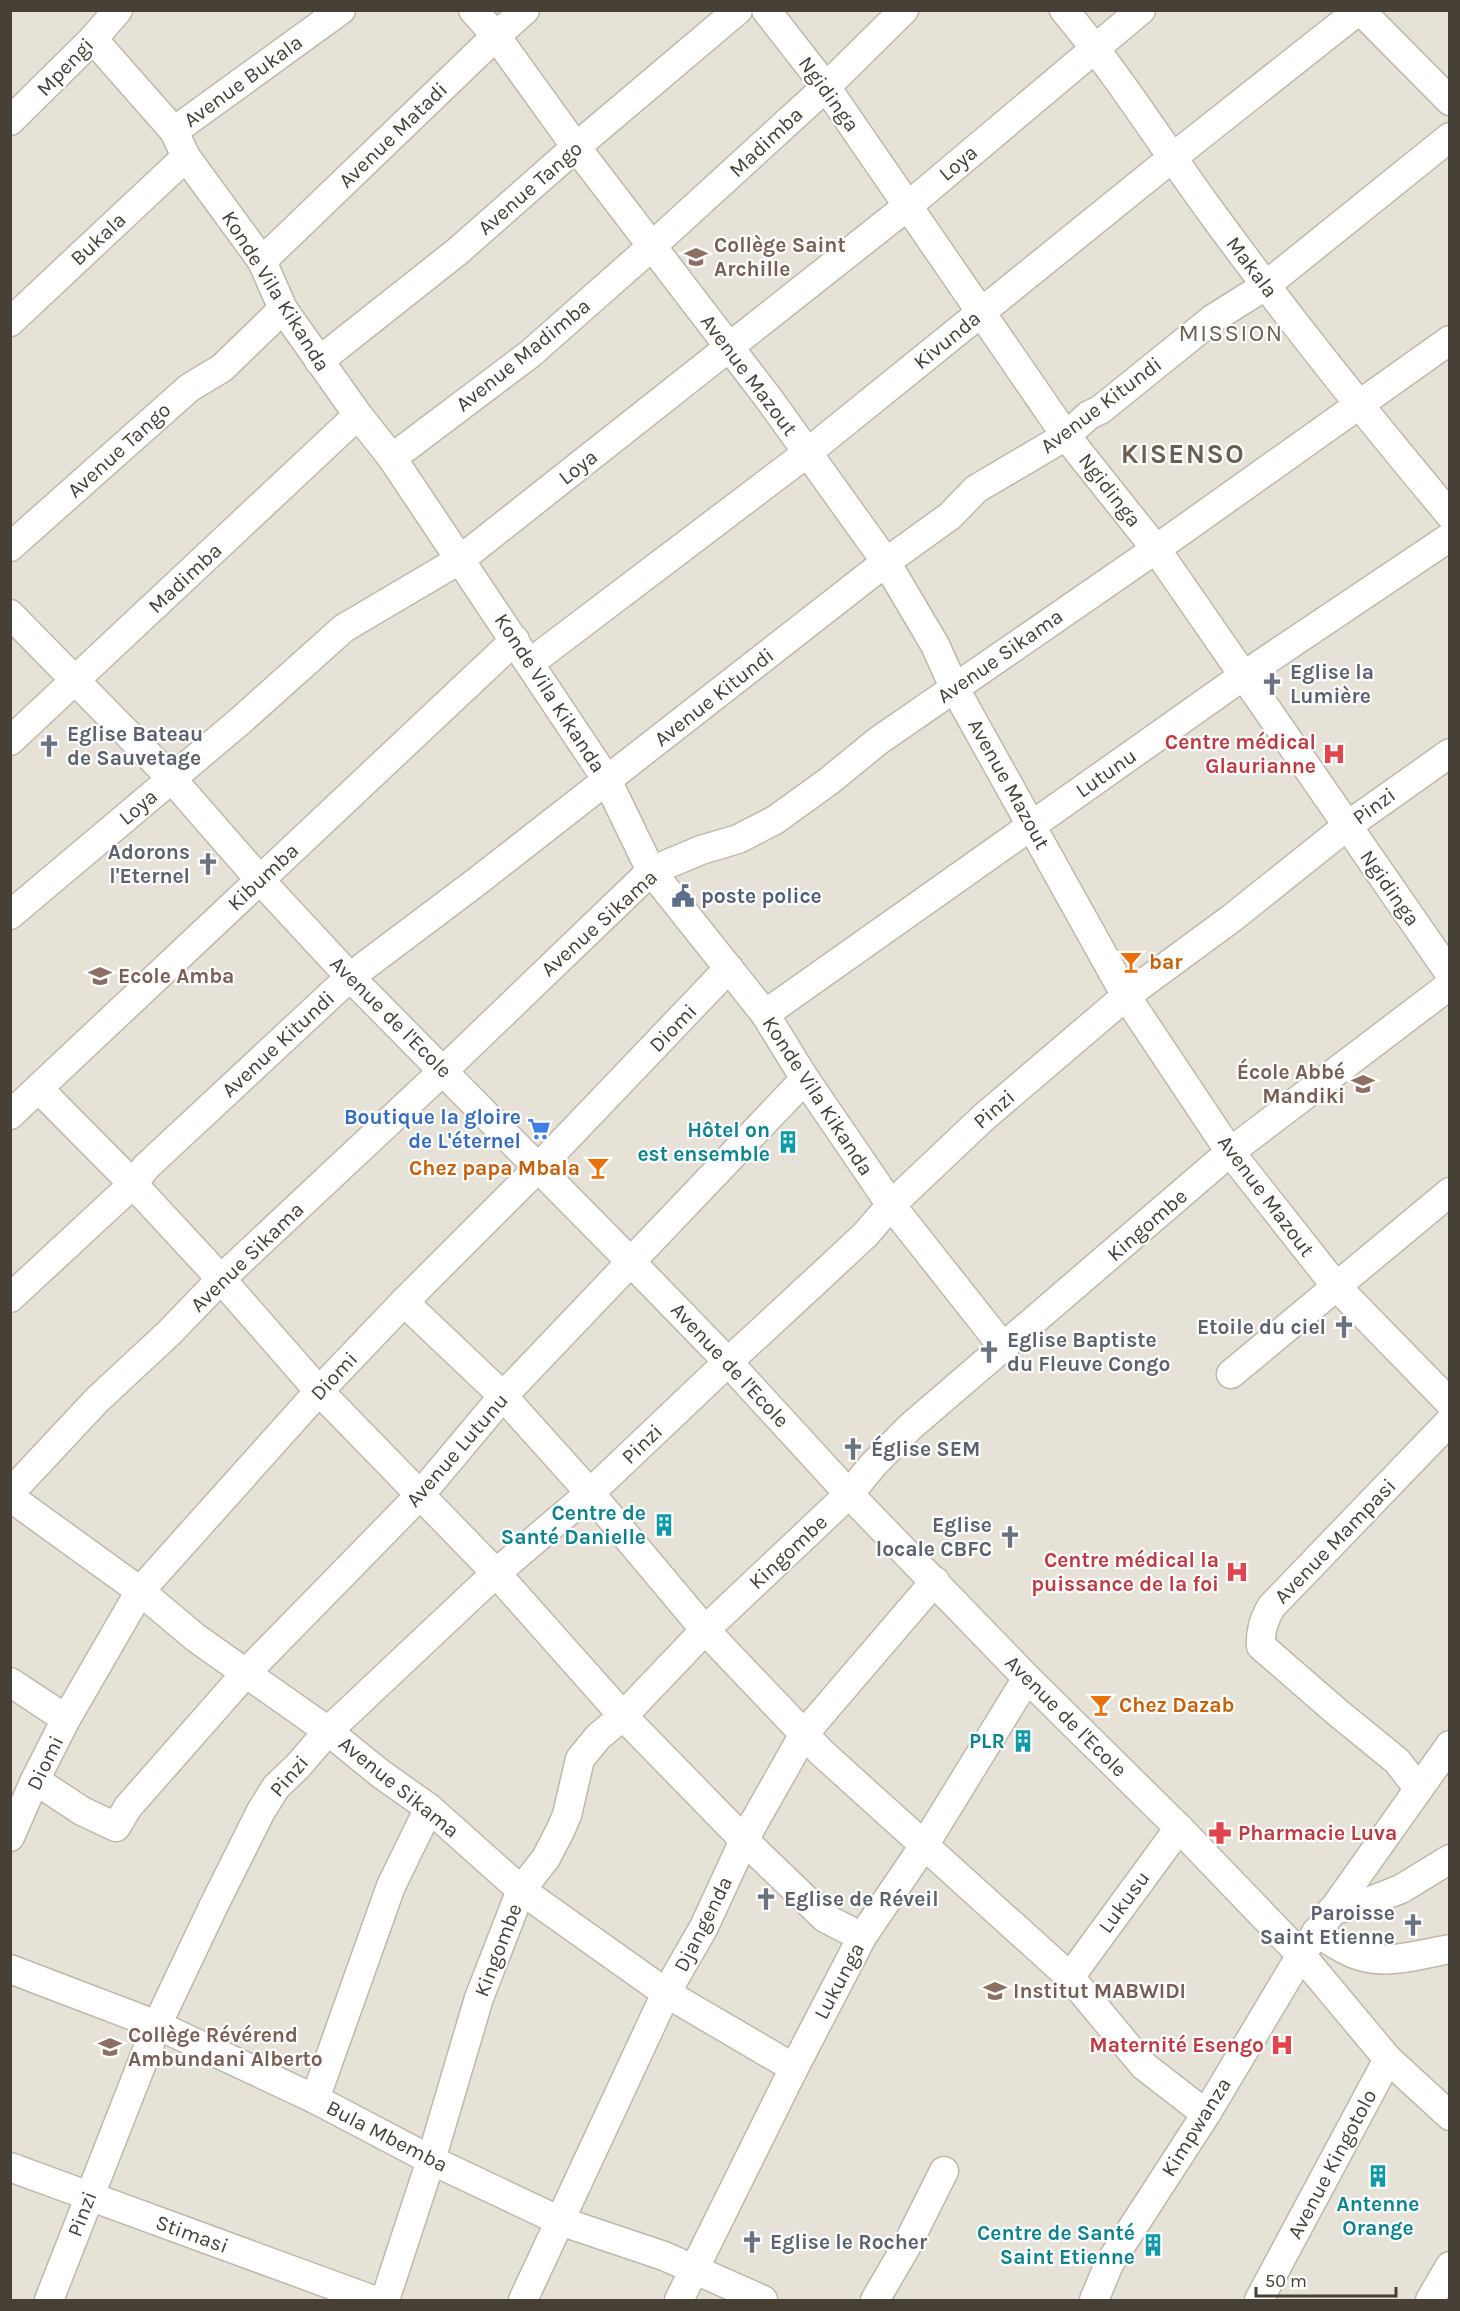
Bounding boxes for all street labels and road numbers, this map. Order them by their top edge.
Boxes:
street label: Avenue Bukala [179,30,307,132]
street label: Mpengi [31,33,99,101]
street label: Ngidinga [794,52,864,136]
street label: Avenue Matadi [334,77,452,193]
street label: Madimba [724,102,808,182]
street label: Avenue Tango [473,136,587,240]
street label: Loya [934,140,982,186]
street label: Konde Vila Kikanda [217,206,335,376]
street label: Bukala [65,208,131,270]
street label: Makala [1221,232,1283,302]
street label: Avenue Madimba [451,294,595,416]
street label: Kivunda [909,306,985,374]
street label: Avenue Mazout [696,310,802,440]
street label: Avenue Kitundi [1036,352,1166,458]
street label: Avenue Tango [63,397,175,503]
street label: Loya [554,444,602,490]
street label: Ngidinga [1074,448,1146,532]
street label: Madimba [143,538,227,618]
street label: Avenue Sikama [933,604,1067,708]
street label: Konde Vila Kikanda [490,609,610,777]
street label: Avenue Kitundi [649,643,779,751]
street label: Avenue Mazout [963,715,1055,854]
street label: Lutunu [1071,744,1141,802]
street label: Pinzi [1348,783,1400,829]
street label: Loya [114,784,162,830]
street label: Kibumba [223,838,303,916]
street label: Ngidinga [1355,845,1425,931]
street label: Avenue Sikama [536,865,662,981]
street label: Avenue de l'Ecole [325,951,457,1083]
street label: Avenue Kitundi [217,986,339,1102]
street label: Diomi [644,999,702,1057]
street label: Konde Vila Kikanda [758,1012,878,1180]
street label: Pinzi [968,1085,1020,1133]
street label: Avenue Mazout [1213,1131,1319,1261]
street label: Kingombe [1102,1184,1192,1266]
street label: Avenue Sikama [186,1197,308,1317]
street label: Avenue de l'Ecole [666,1298,794,1432]
street label: Diomi [306,1347,362,1405]
street label: Avenue Lutunu [401,1388,513,1512]
street label: Pinzi [617,1419,667,1469]
street label: Avenue Mampasi [1269,1474,1401,1608]
street label: Kingombe [744,1510,832,1594]
street label: Avenue de l'Ecole [1000,1650,1132,1782]
street label: Avenue Sikama [334,1731,464,1843]
street label: Diomi [22,1732,68,1794]
street label: Pinzi [265,1750,313,1802]
street label: Lukusu [1093,1866,1155,1938]
street label: Djangenda [669,1872,737,1976]
street label: Kingombe [469,1900,527,2000]
street label: Lukunga [809,1939,869,2023]
street label: Kimpwanza [1156,2073,1236,2181]
street label: Avenue Kingotolo [1282,2085,1382,2243]
street label: Bula Mbemba [322,2095,452,2177]
street label: Pinzi [62,2188,102,2240]
street label: Stimasi [152,2210,232,2258]

